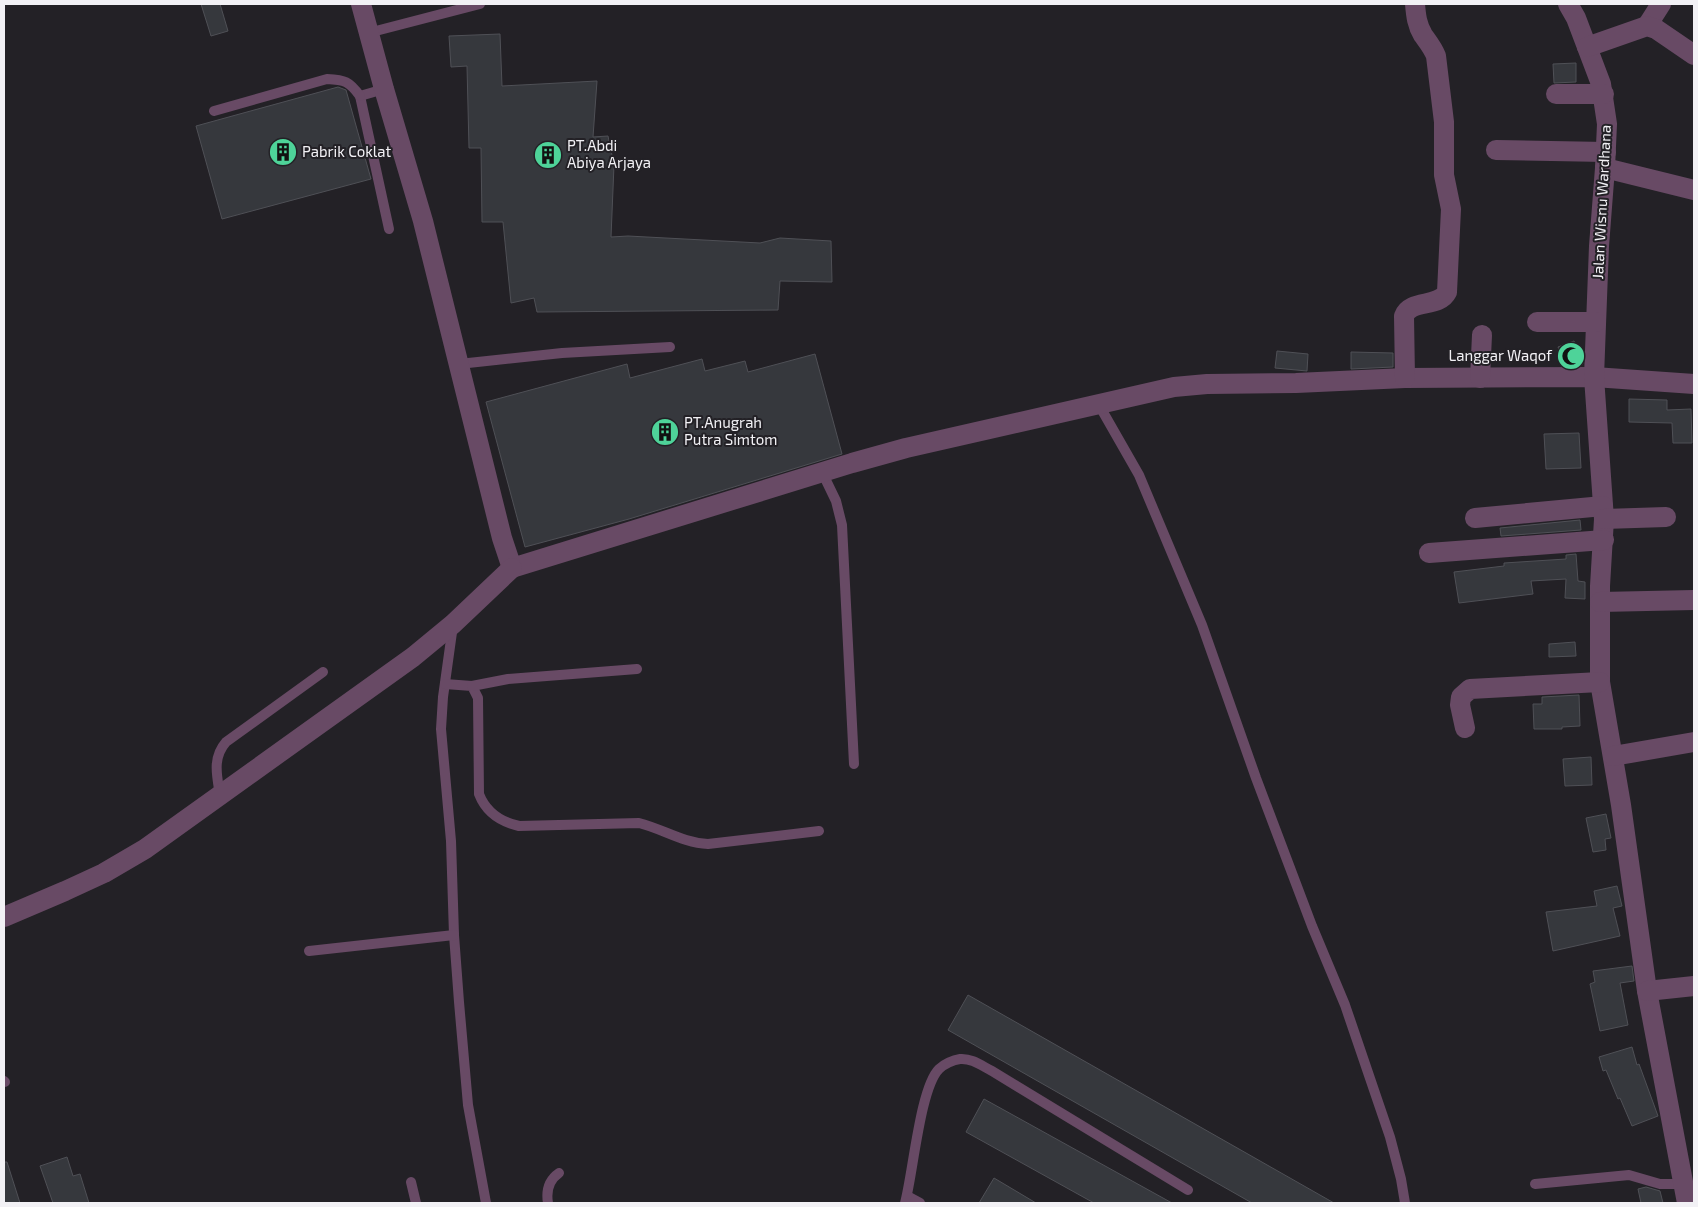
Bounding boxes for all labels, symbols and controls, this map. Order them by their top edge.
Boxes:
street label: Jalan Wisnu Wardhana [1588,124,1614,280]
place label: PT.Abdi Abiya Arjaya [567,136,651,172]
building icon: Pabrik Coklat [268,137,298,167]
building icon: PT.Abdi Abiya Arjaya [533,140,563,170]
place label: Pabrik Coklat [302,142,392,160]
mosque icon: Langgar Waqof [1556,341,1586,371]
place label: Langgar Waqof [1449,346,1552,364]
place label: PT.Anugrah Putra Simtom [684,413,777,448]
building icon: PT.Anugrah Putra Simtom [650,417,680,447]

